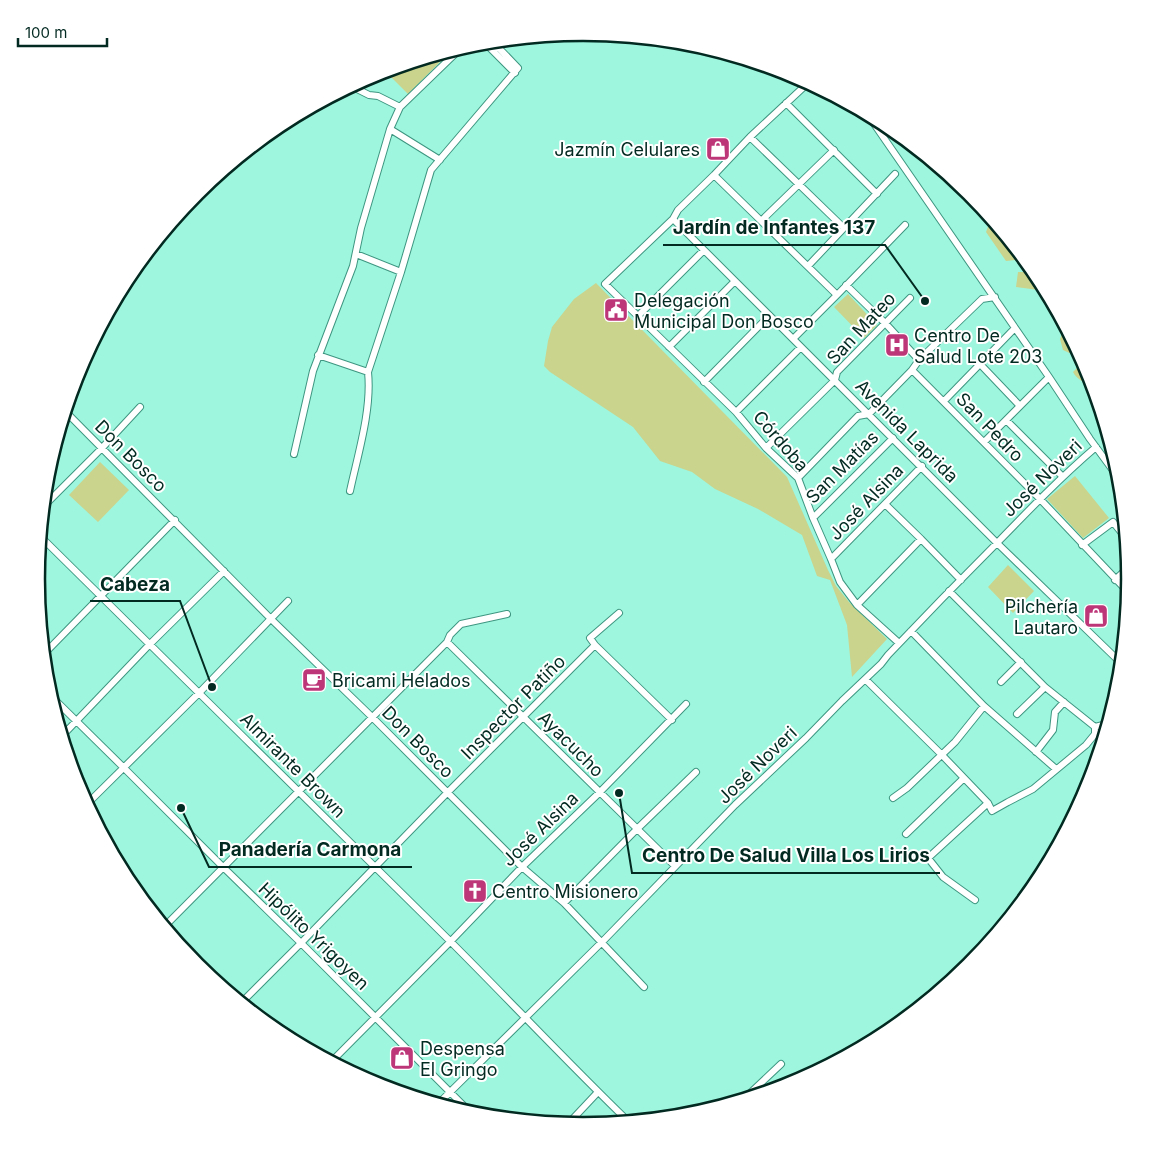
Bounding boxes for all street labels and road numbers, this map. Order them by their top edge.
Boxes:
street label: San Mateo [822,288,900,368]
street label: Avenida Laprida [851,375,963,487]
street label: San Pedro [952,388,1028,466]
street label: Córdoba [749,406,813,476]
street label: Don Bosco [91,416,171,496]
street label: San Matías [801,426,883,508]
street label: José Noveri [998,435,1086,521]
street label: José Alsina [825,460,907,544]
street label: Inspector Patiño [457,651,569,763]
street label: Don Bosco [378,702,458,782]
street label: Ayacucho [534,707,608,781]
street label: Almirante Brown [236,708,350,822]
street label: José Noveri [713,722,801,808]
street label: José Alsina [498,788,582,870]
street label: Hipólito Yrigoyen [255,878,373,994]

